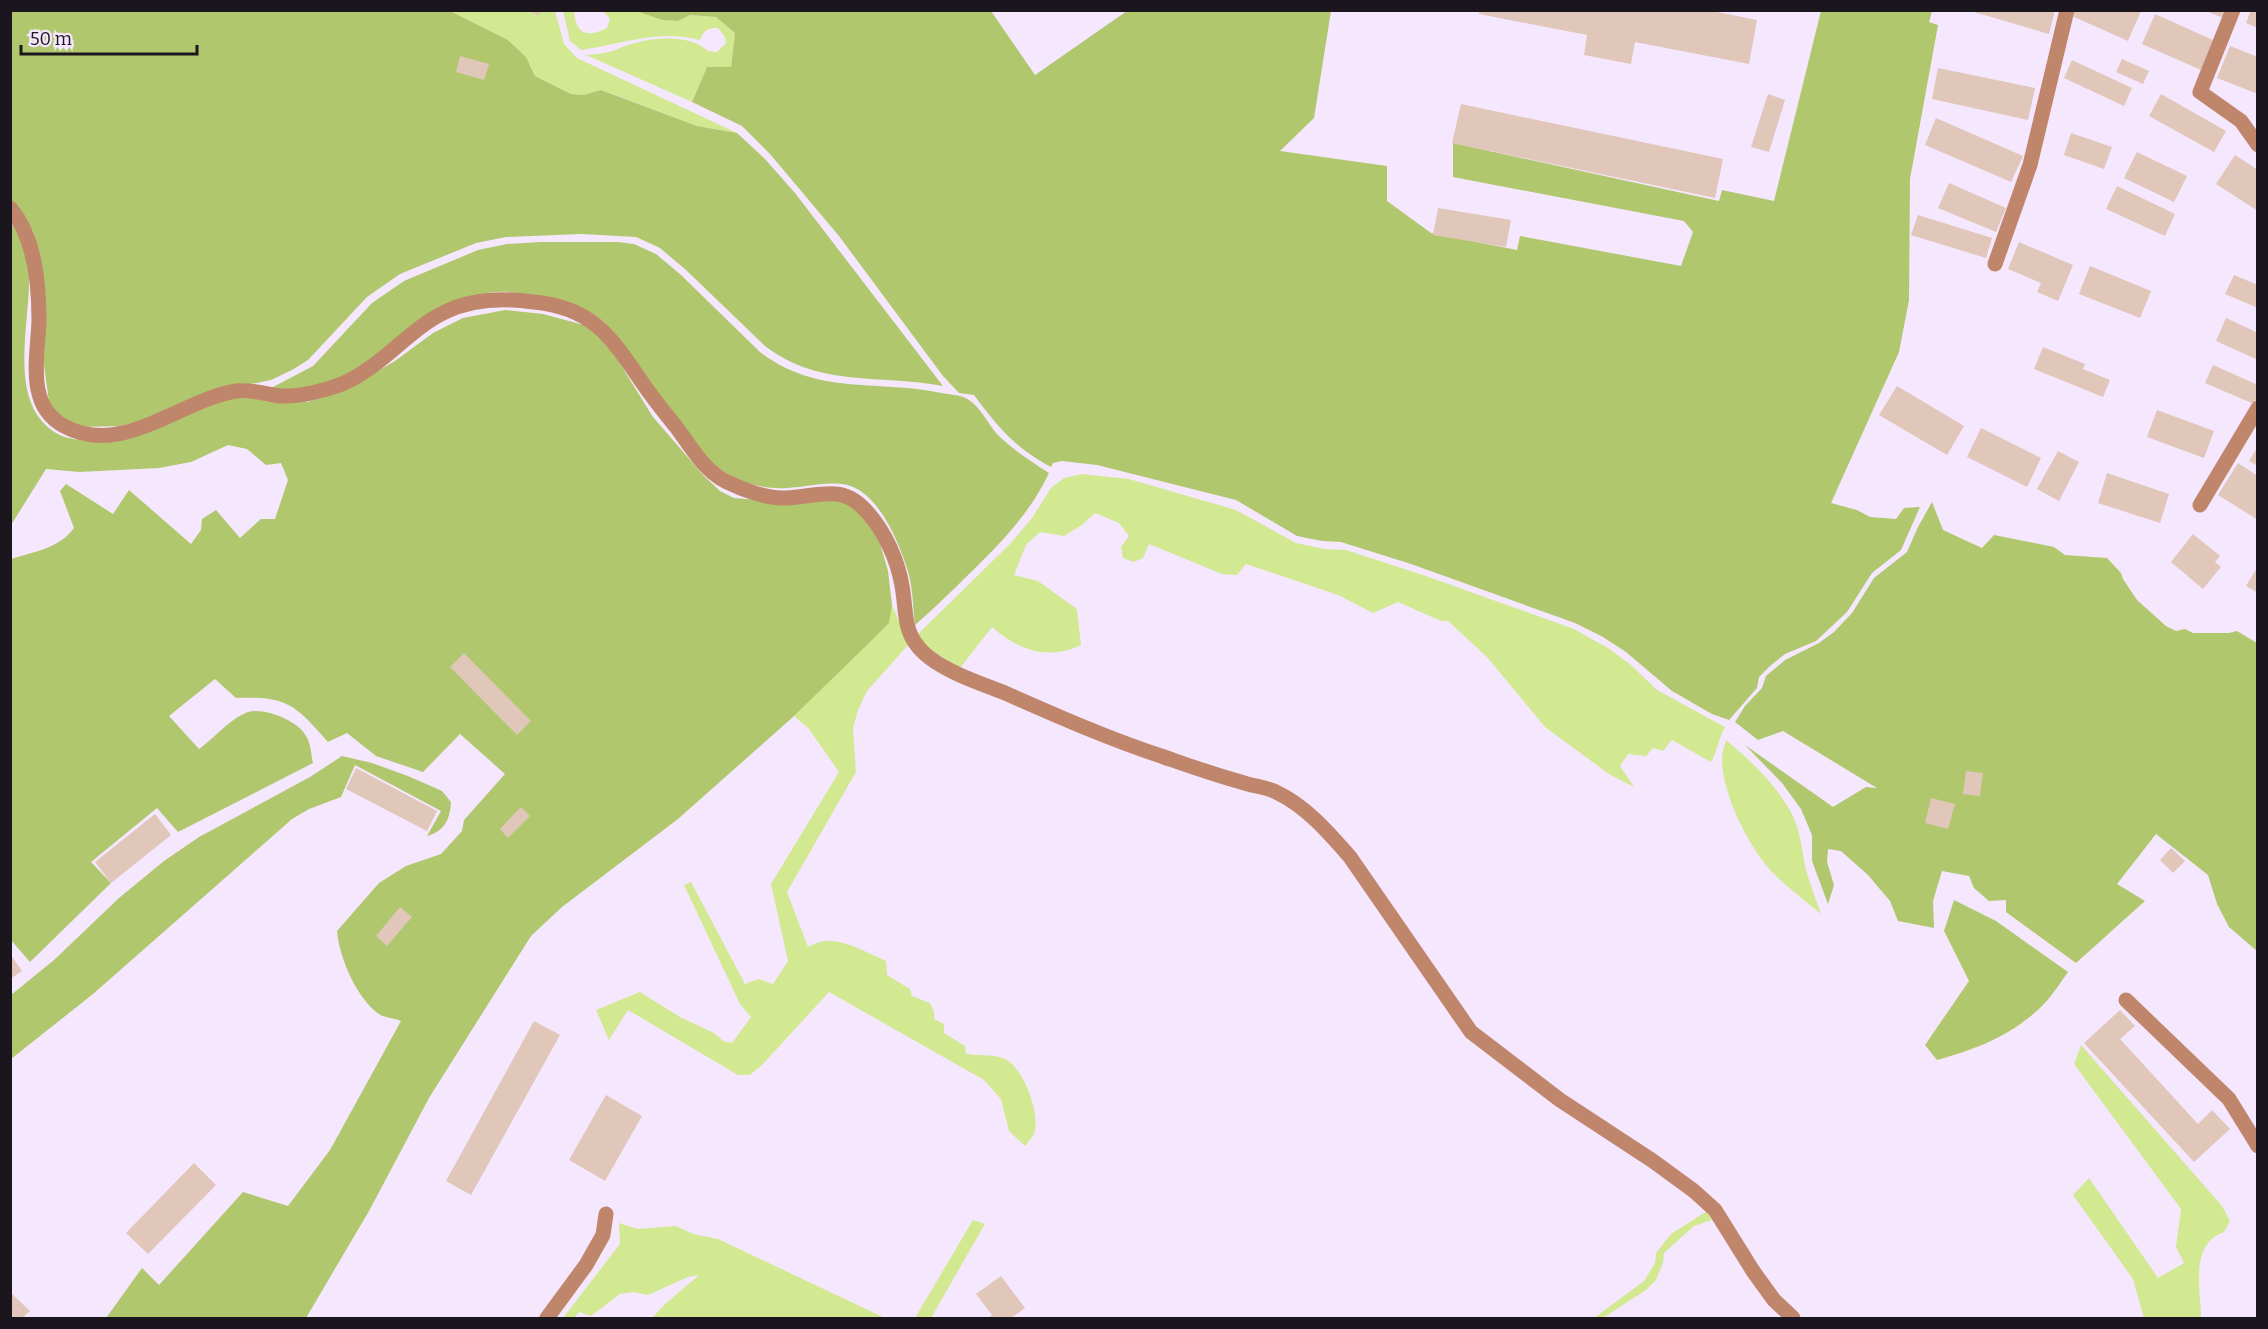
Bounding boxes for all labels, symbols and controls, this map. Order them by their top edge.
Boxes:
scale bar [21,18,196,56]
text: 50 m [30,28,72,50]

